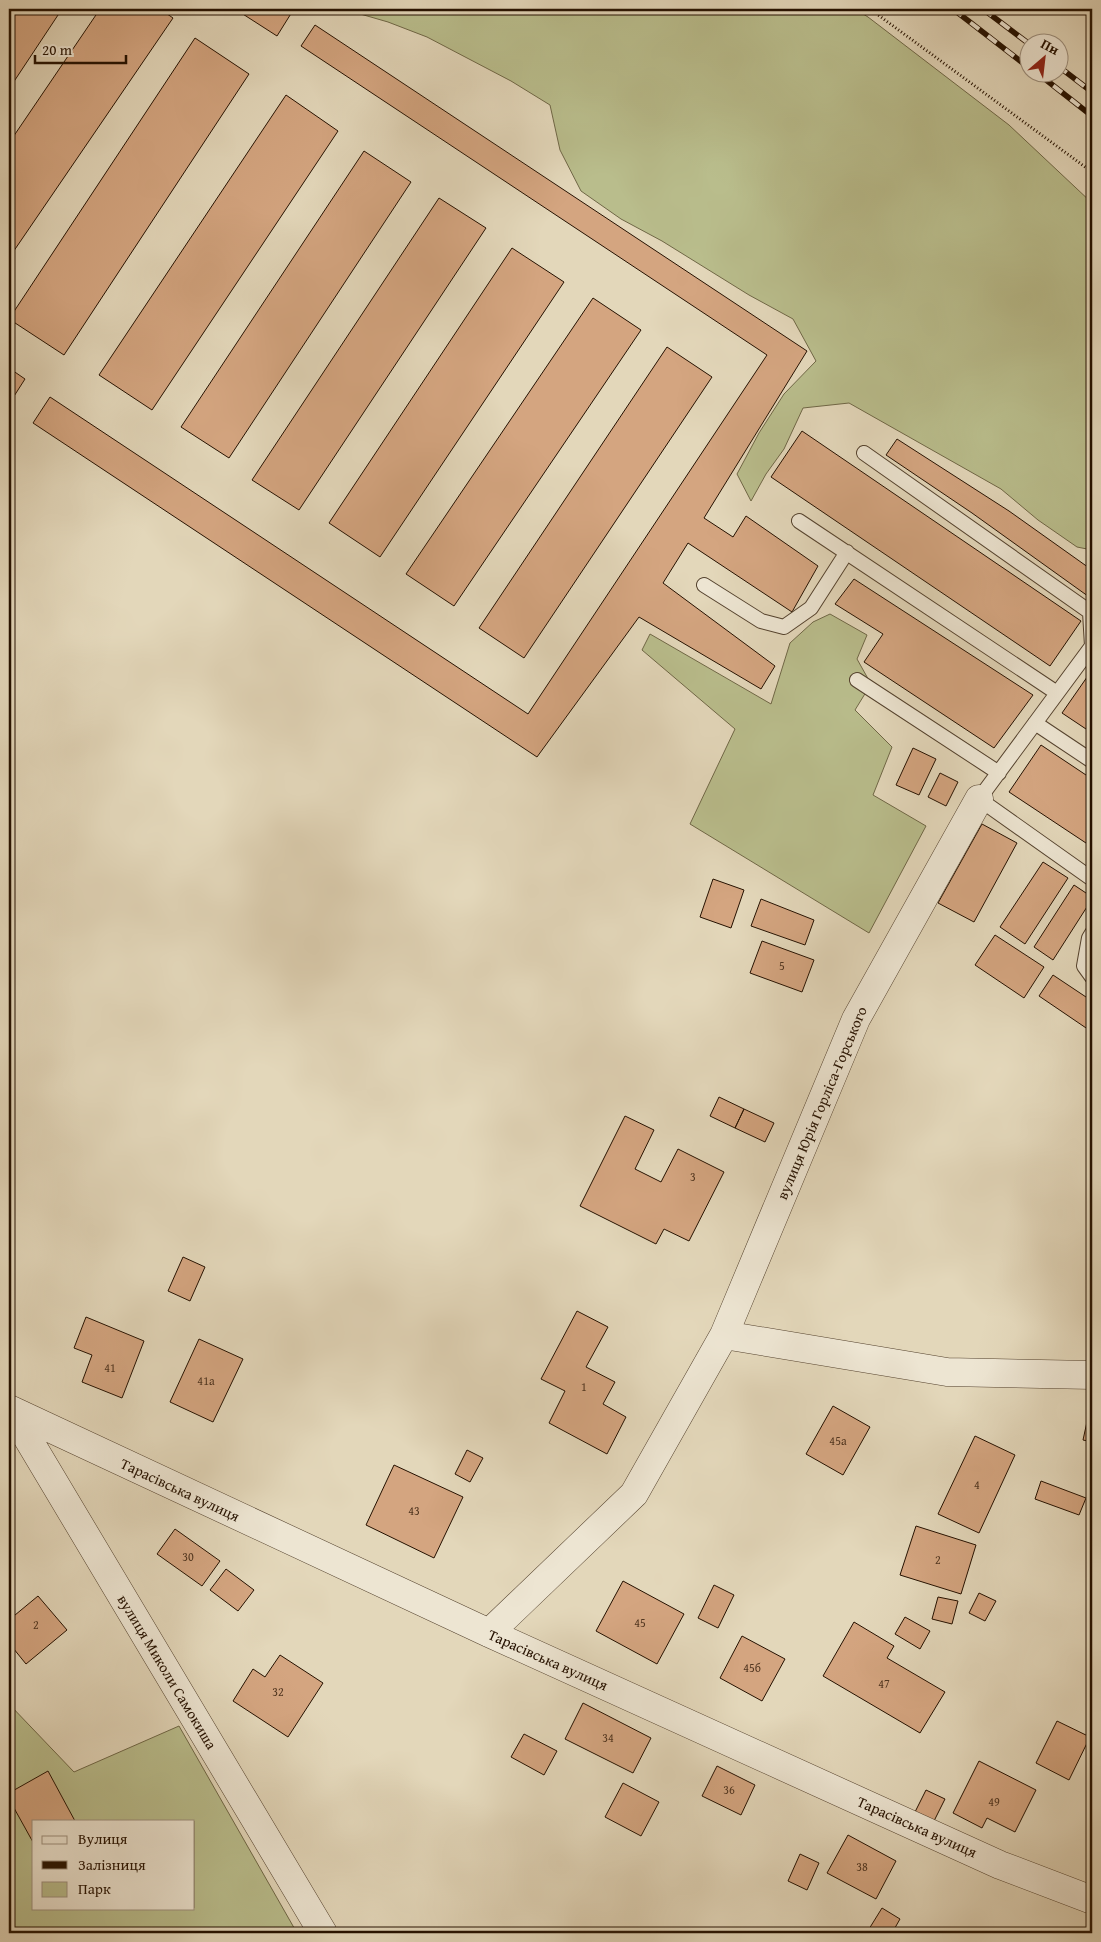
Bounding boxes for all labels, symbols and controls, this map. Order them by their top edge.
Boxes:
scale bar [35,32,126,64]
north arrow [1018,32,1068,82]
text: Пн [1037,33,1063,60]
text: 20 m [42,39,73,60]
house number: 5 [779,957,785,974]
street label: вулиця Юрія Горліса-Горського [771,1003,872,1203]
house number: 3 [690,1168,696,1185]
house number: 41 [104,1359,116,1376]
house number: 41а [197,1372,215,1389]
house number: 1 [581,1378,587,1395]
house number: 45а [829,1432,847,1449]
street label: Тарасівська вулиця [117,1453,244,1527]
house number: 4 [974,1476,980,1493]
house number: 43 [408,1502,420,1519]
house number: 30 [182,1548,194,1565]
house number: 2 [935,1551,941,1568]
street label: вулиця Миколи Самокиша [113,1590,222,1754]
house number: 45 [634,1614,646,1631]
house number: 2 [33,1616,39,1633]
street label: Тарасівська вулиця [485,1624,612,1696]
house number: 45б [743,1659,761,1676]
house number: 47 [878,1675,890,1692]
house number: 32 [272,1683,284,1700]
house number: 34 [602,1729,614,1746]
house number: 36 [723,1781,735,1798]
street label: Тарасівська вулиця [854,1791,981,1863]
house number: 49 [988,1793,1000,1810]
legend [32,1820,195,1910]
text: Вулиця [78,1828,128,1849]
text: Залізниця [78,1854,146,1875]
house number: 38 [856,1858,868,1875]
text: Парк [78,1878,111,1899]

